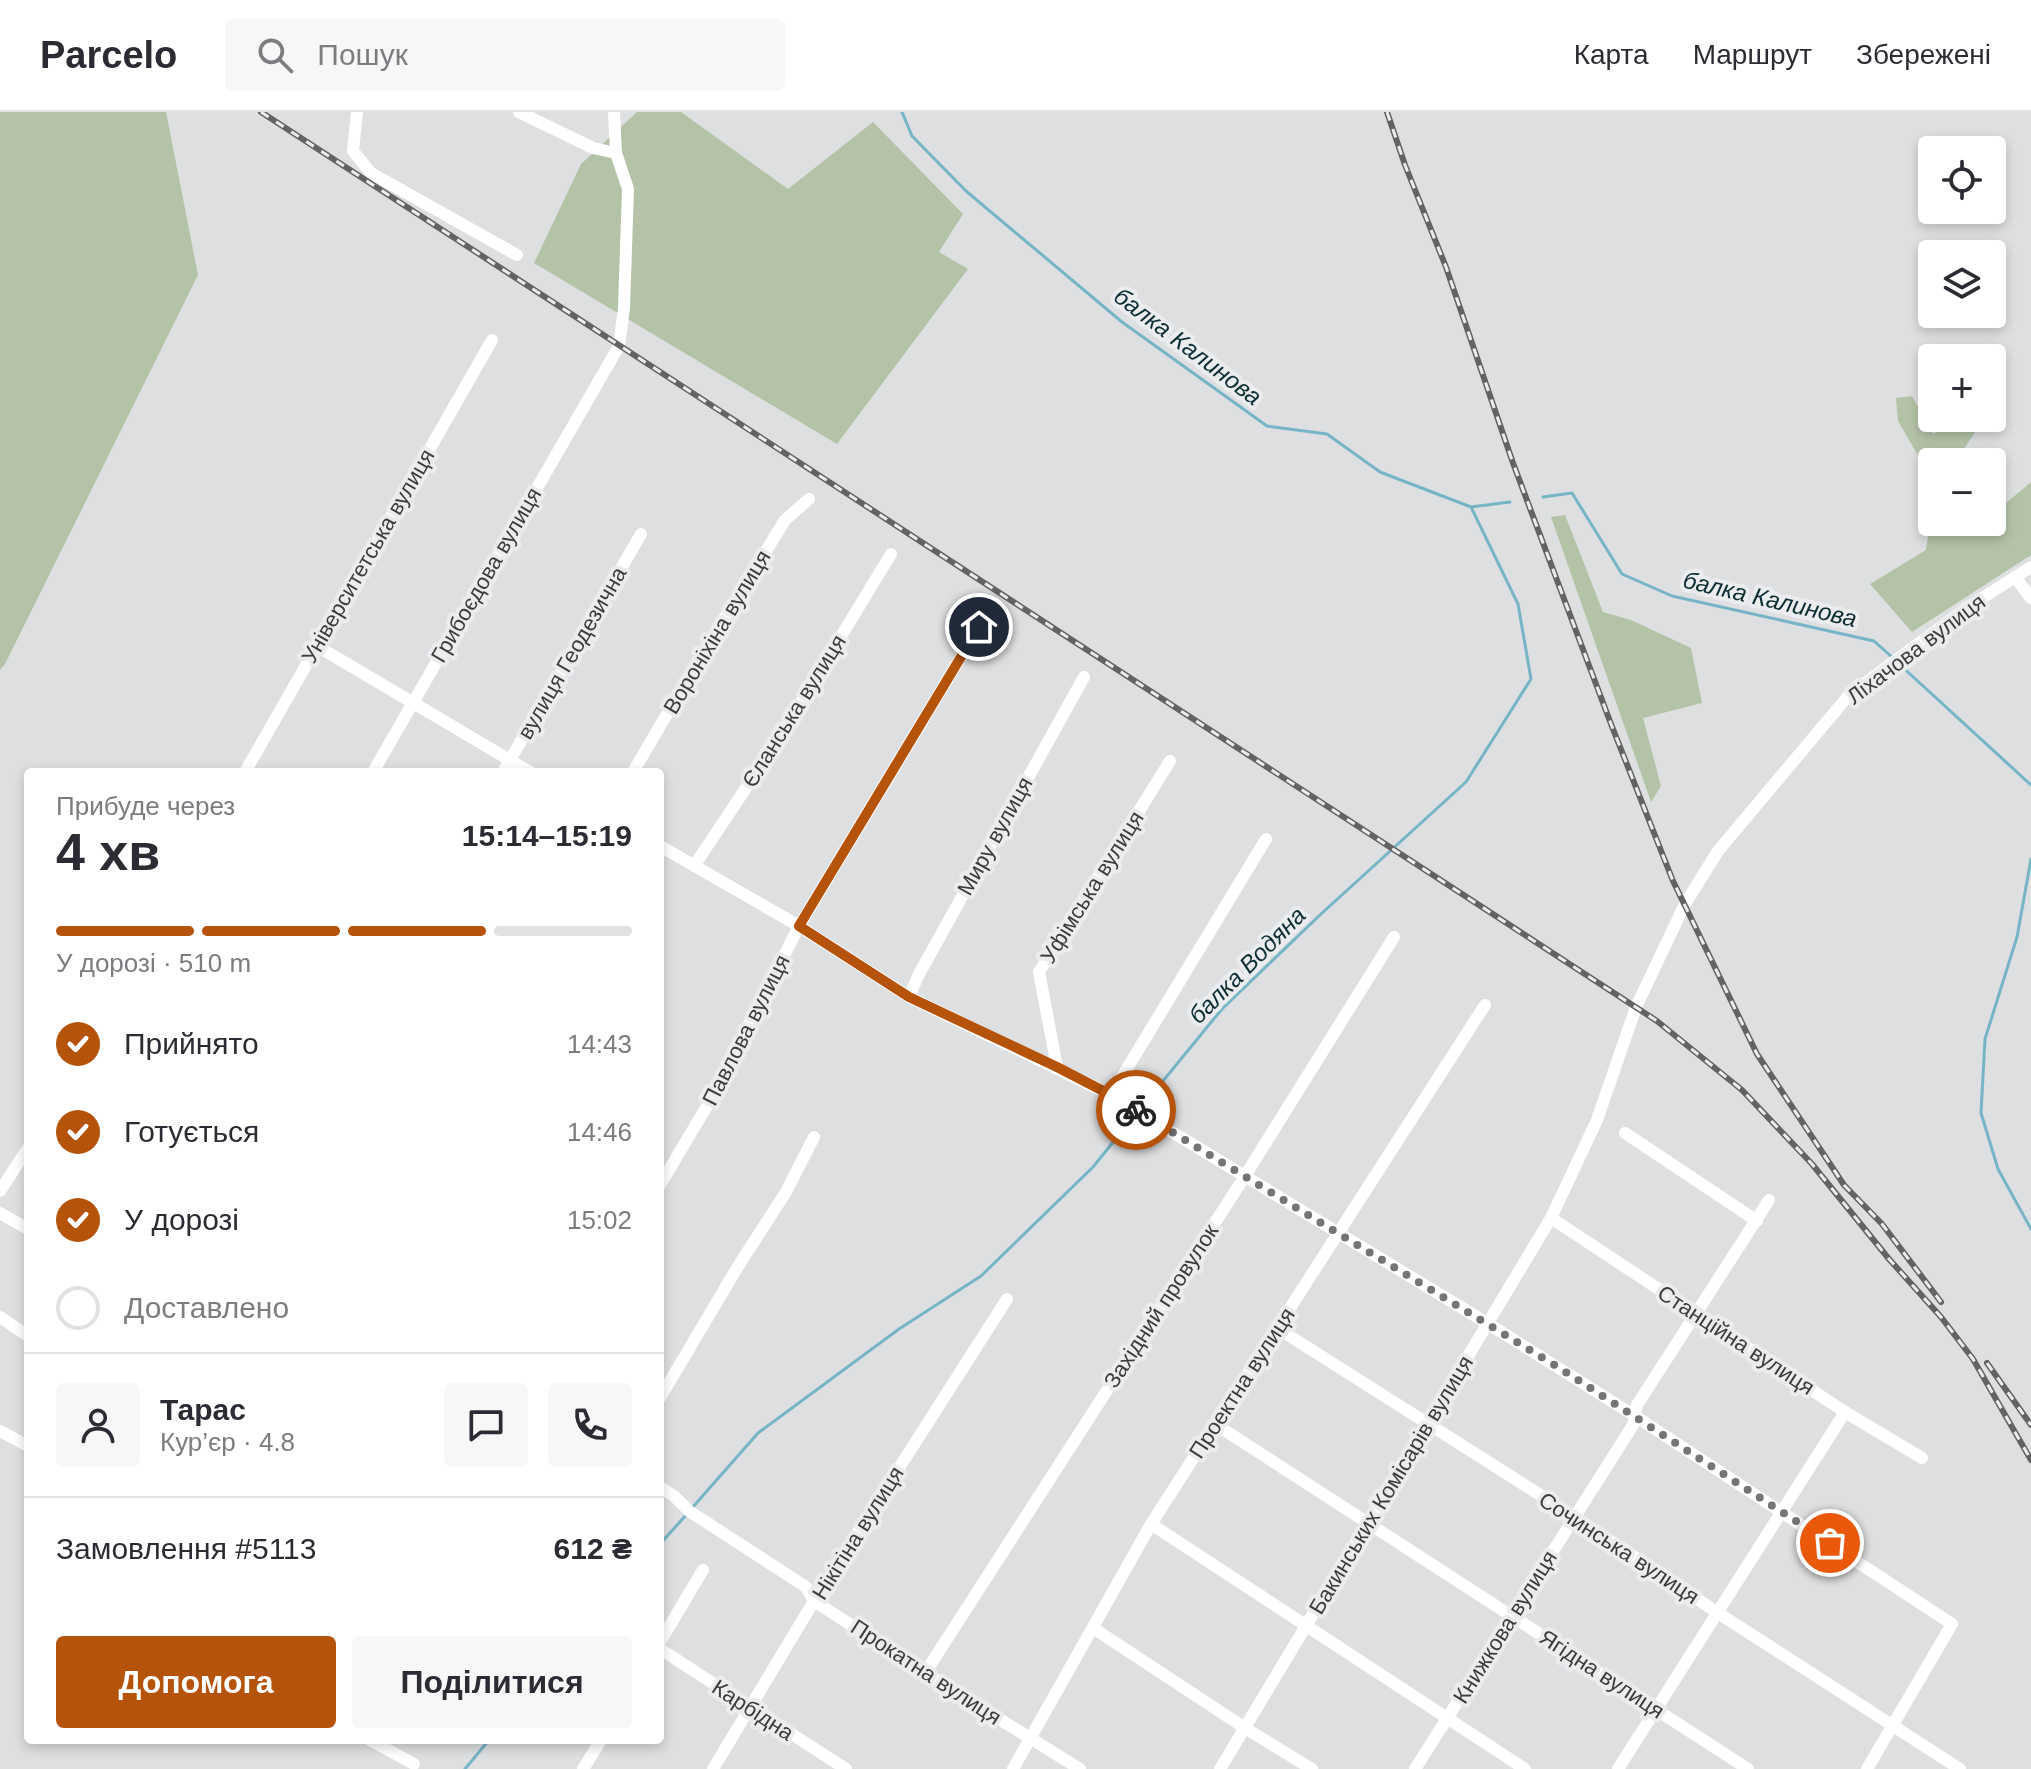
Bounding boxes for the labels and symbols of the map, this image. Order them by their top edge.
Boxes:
water label: балка Калинова [1109,282,1267,410]
street label: Університетська вулиця [297,445,439,667]
street label: Грибоєдова вулиця [426,483,546,667]
street label: Вороніхіна вулиця [658,546,776,718]
street label: вулиця Геодезична [512,562,632,744]
water label: балка Калинова [1681,566,1859,632]
street label: Ліхачова вулиця [1842,589,1990,709]
pin [945,593,1013,661]
street label: Єланська вулиця [737,630,851,792]
street label: Миру вулиця [952,773,1038,899]
street label: Уфімська вулиця [1035,806,1149,968]
water label: балка Водяна [1183,901,1311,1029]
street label: Павлова вулиця [697,951,795,1109]
courier [1096,1070,1176,1150]
street label: Західний провулок [1099,1219,1223,1393]
street label: Станційна вулиця [1653,1280,1819,1400]
street label: Проектна вулиця [1184,1303,1300,1463]
street label: Бакинських Комісарів вулиця [1304,1351,1478,1619]
street label: Нікітіна вулиця [807,1462,909,1604]
street label: Сочинська вулиця [1534,1487,1704,1609]
pin [1796,1509,1864,1577]
street label: Книжкова вулиця [1448,1546,1562,1708]
street label: Прокатна вулиця [846,1614,1006,1730]
street label: Ягідна вулиця [1535,1624,1669,1724]
street label: Карбідна [708,1674,799,1746]

